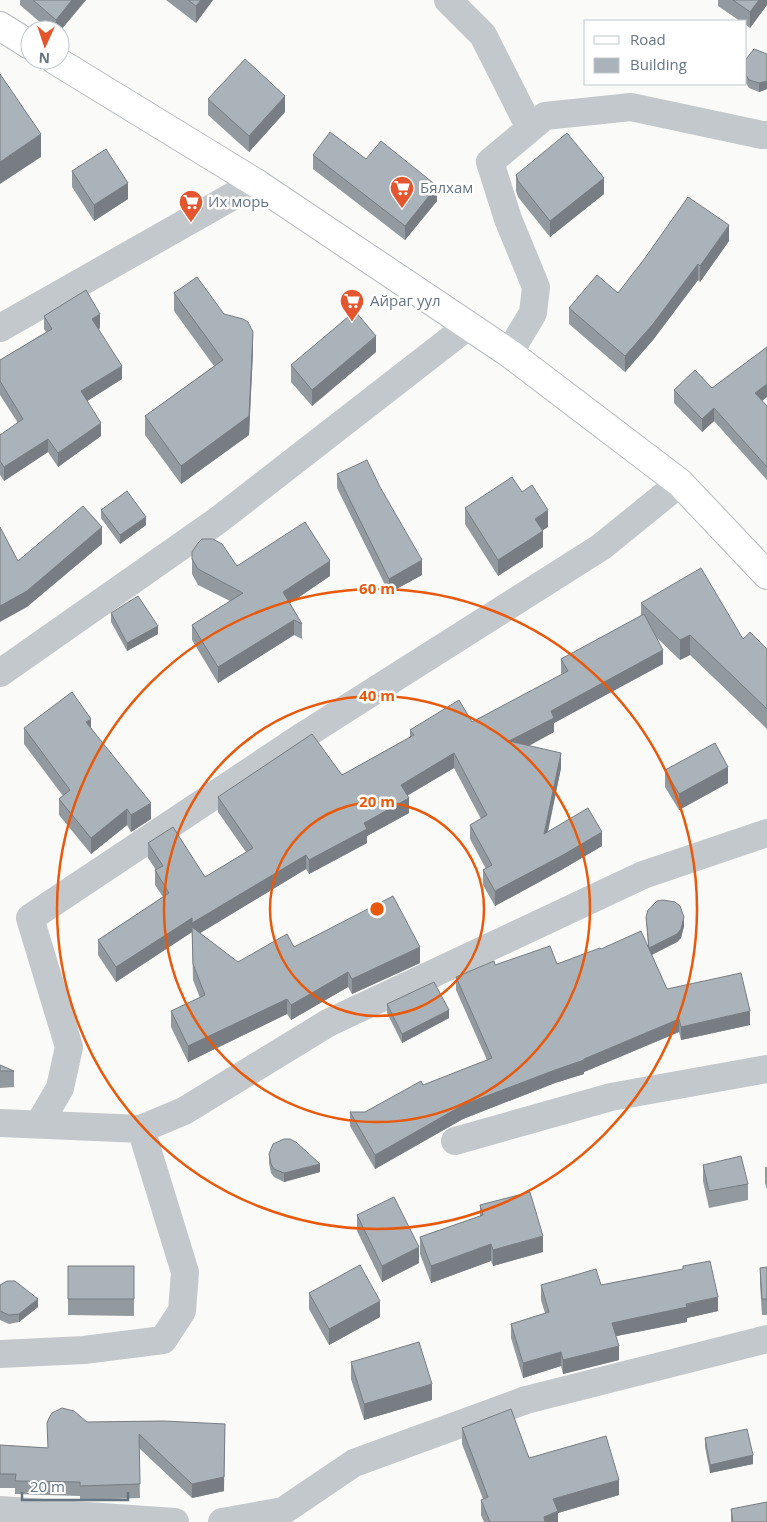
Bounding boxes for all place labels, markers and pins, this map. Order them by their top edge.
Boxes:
supermarket icon: Бялхам [389,175,415,209]
place label: Бялхам [420,177,473,197]
supermarket icon: Их морь [178,189,204,223]
place label: Их морь [208,191,269,211]
supermarket icon: Айраг уул [339,288,365,322]
place label: Айраг уул [370,290,441,310]
centre of rings [368,900,386,918]

